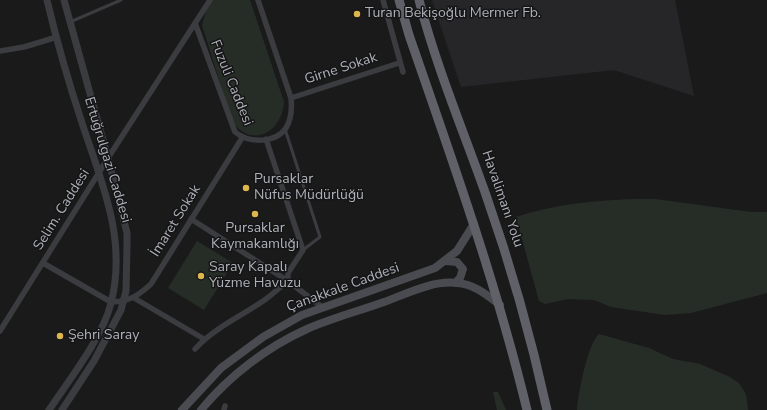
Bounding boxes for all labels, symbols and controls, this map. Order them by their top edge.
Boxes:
place label: Turan Bekişoğlu Mermer Fb. [365,6,541,22]
marker: Turan Bekişoğlu Mermer Fb. [352,9,362,19]
street label: Fuzuli Caddesi [206,38,256,128]
street label: Girne Sokak [303,49,379,89]
street label: Ertuğrulgazi Caddesi [80,95,134,225]
street label: Havalimanı Yolu [478,148,526,250]
street label: Selim. Caddesi [30,166,94,254]
place label: Pursaklar Nüfus Müdürlüğü [254,172,364,204]
street label: İmaret Sokak [147,182,205,260]
marker: Pursaklar Nüfus Müdürlüğü [241,183,251,193]
marker: Pursaklar Kaymakamlığı [250,209,260,219]
place label: Pursaklar Kaymakamlığı [211,221,299,254]
place label: Saray Kapalı Yüzme Havuzu [209,260,301,292]
street label: Çanakkale Caddesi [284,260,402,316]
marker: Saray Kapalı Yüzme Havuzu [196,271,206,281]
place label: Şehri Saray [68,328,139,344]
marker: Şehri Saray [55,331,65,341]

